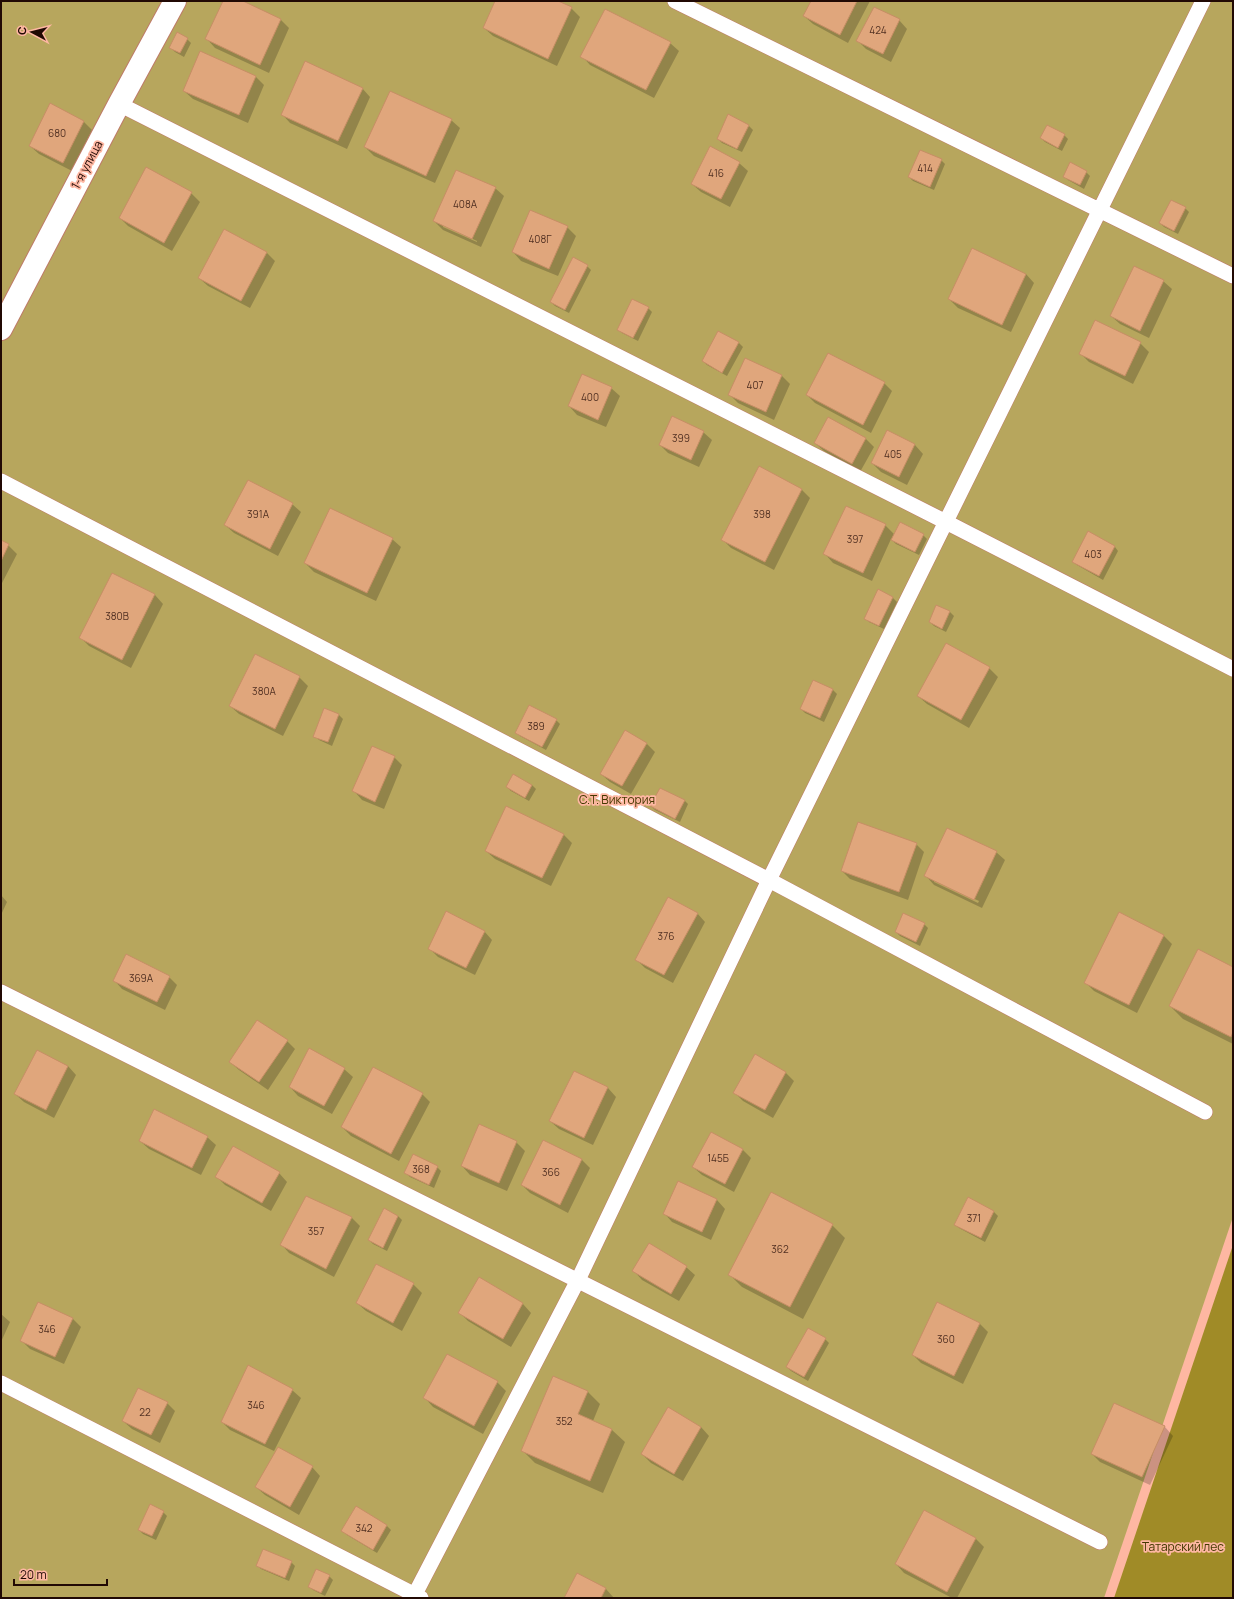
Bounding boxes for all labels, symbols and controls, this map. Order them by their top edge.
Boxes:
north arrow [12,12,52,52]
house number: 424 [869,23,887,37]
text: С [14,26,30,36]
house number: 680 [48,126,66,140]
street label: 1-я улица [67,138,106,192]
house number: 414 [917,161,933,175]
house number: 416 [708,166,724,180]
house number: 408А [453,197,478,211]
house number: 408Г [528,232,552,246]
house number: 407 [746,378,764,392]
house number: 400 [581,390,599,404]
house number: 399 [672,431,690,445]
house number: 405 [884,447,902,461]
house number: 391А [247,507,270,521]
house number: 398 [753,507,771,521]
house number: 397 [847,532,863,546]
house number: 403 [1084,547,1102,561]
house number: 380В [105,609,129,623]
house number: 380А [252,684,277,698]
house number: 389 [527,719,545,733]
park label: С.Т. Виктория [579,791,655,808]
house number: 376 [658,929,674,943]
house number: 369А [129,971,154,985]
house number: 145Б [707,1151,729,1165]
house number: 368 [412,1162,430,1176]
house number: 366 [542,1165,560,1179]
house number: 371 [967,1211,981,1225]
house number: 357 [308,1224,324,1238]
house number: 362 [771,1242,789,1256]
house number: 346 [38,1322,56,1336]
house number: 360 [937,1332,955,1346]
house number: 346 [247,1398,265,1412]
house number: 22 [139,1405,151,1419]
house number: 352 [556,1414,573,1428]
house number: 342 [355,1521,373,1535]
park label: Татарский лес [1142,1538,1224,1555]
scale bar [14,1561,107,1587]
text: 20 m [20,1566,47,1583]

